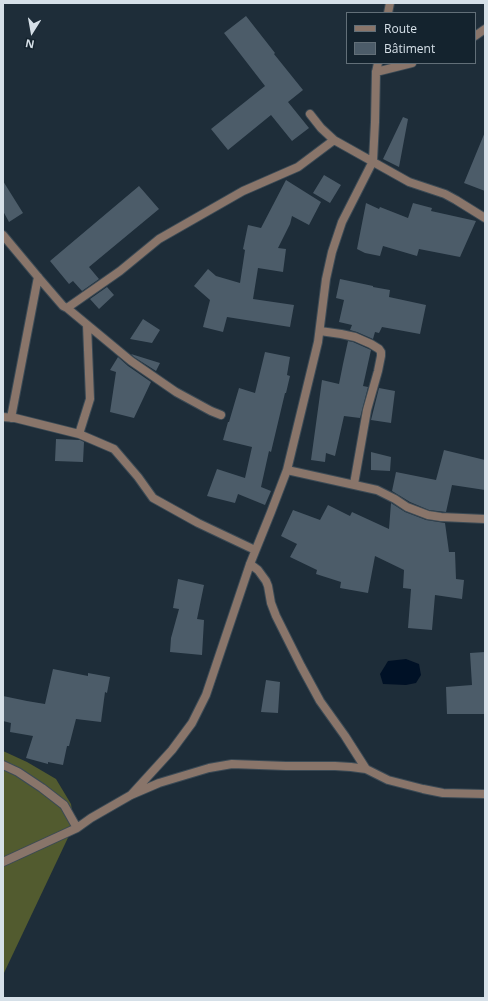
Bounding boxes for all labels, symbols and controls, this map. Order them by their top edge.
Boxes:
north arrow [12,12,52,52]
legend [346,12,476,64]
text: Route [384,20,417,37]
text: N [24,36,35,52]
text: Bâtiment [384,40,435,57]

